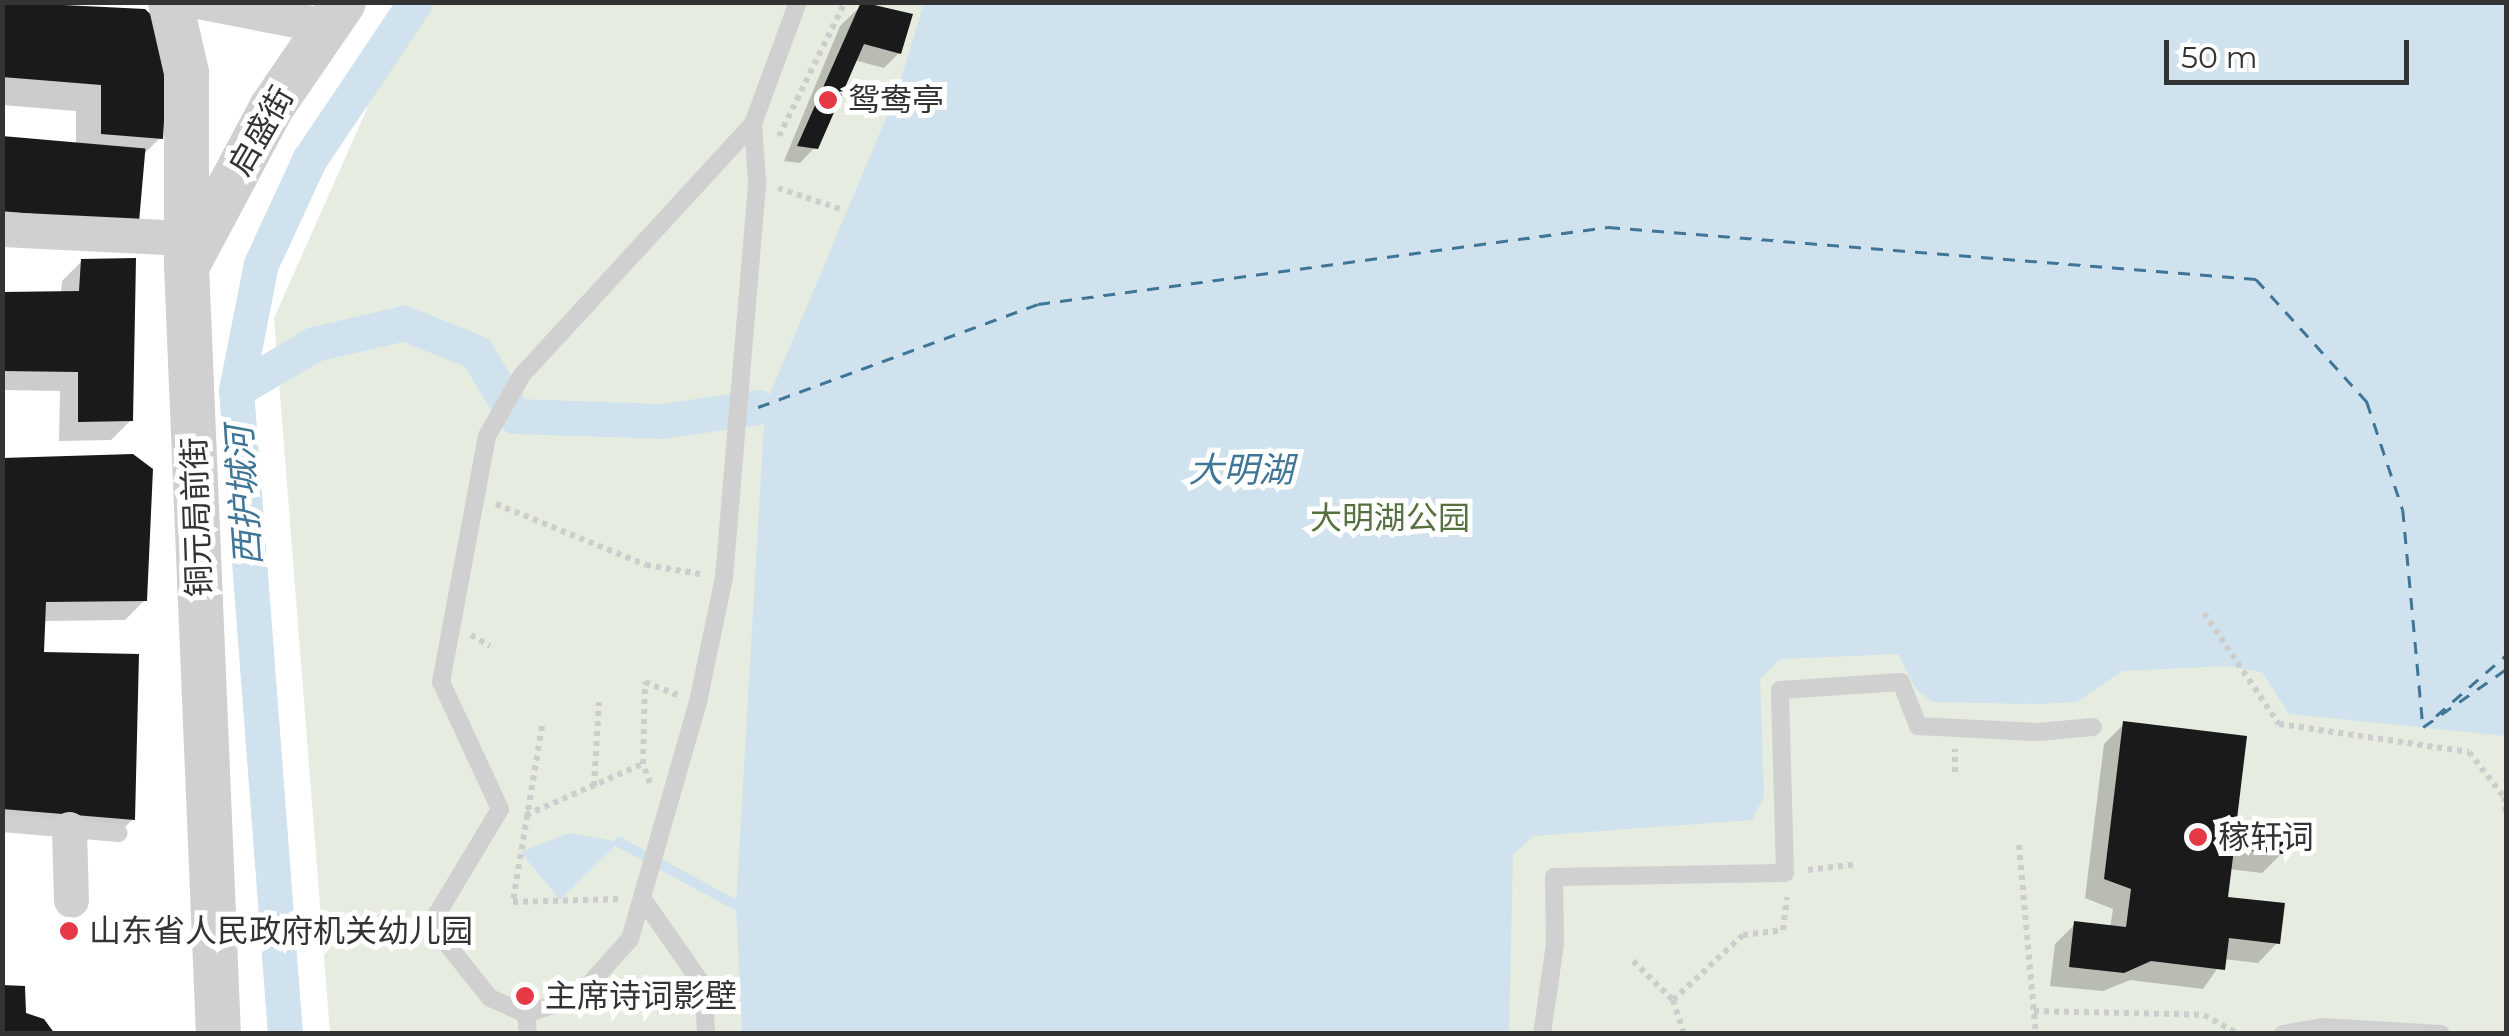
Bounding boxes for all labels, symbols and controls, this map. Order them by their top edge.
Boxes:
scale bar [2169,20,2414,82]
text: 50 m [2181,39,2258,76]
street label: 启盛街 [220,80,302,182]
place label: 鸳鸯亭 [848,81,944,119]
marker: 鸳鸯亭 [817,89,839,111]
water label: 西护城河 [218,425,270,567]
street label: 铜元局前街 [175,436,219,598]
water label: 大明湖 [1189,449,1293,491]
park label: 大明湖公园 [1310,499,1470,537]
place label: 稼轩词 [2218,818,2314,856]
marker: 稼轩词 [2187,826,2209,848]
place label: 山东省人民政府机关幼儿园 [89,912,473,950]
marker: 山东省人民政府机关幼儿园 [58,920,80,942]
place label: 主席诗词影壁 [545,977,737,1015]
marker: 主席诗词影壁 [514,985,536,1007]

